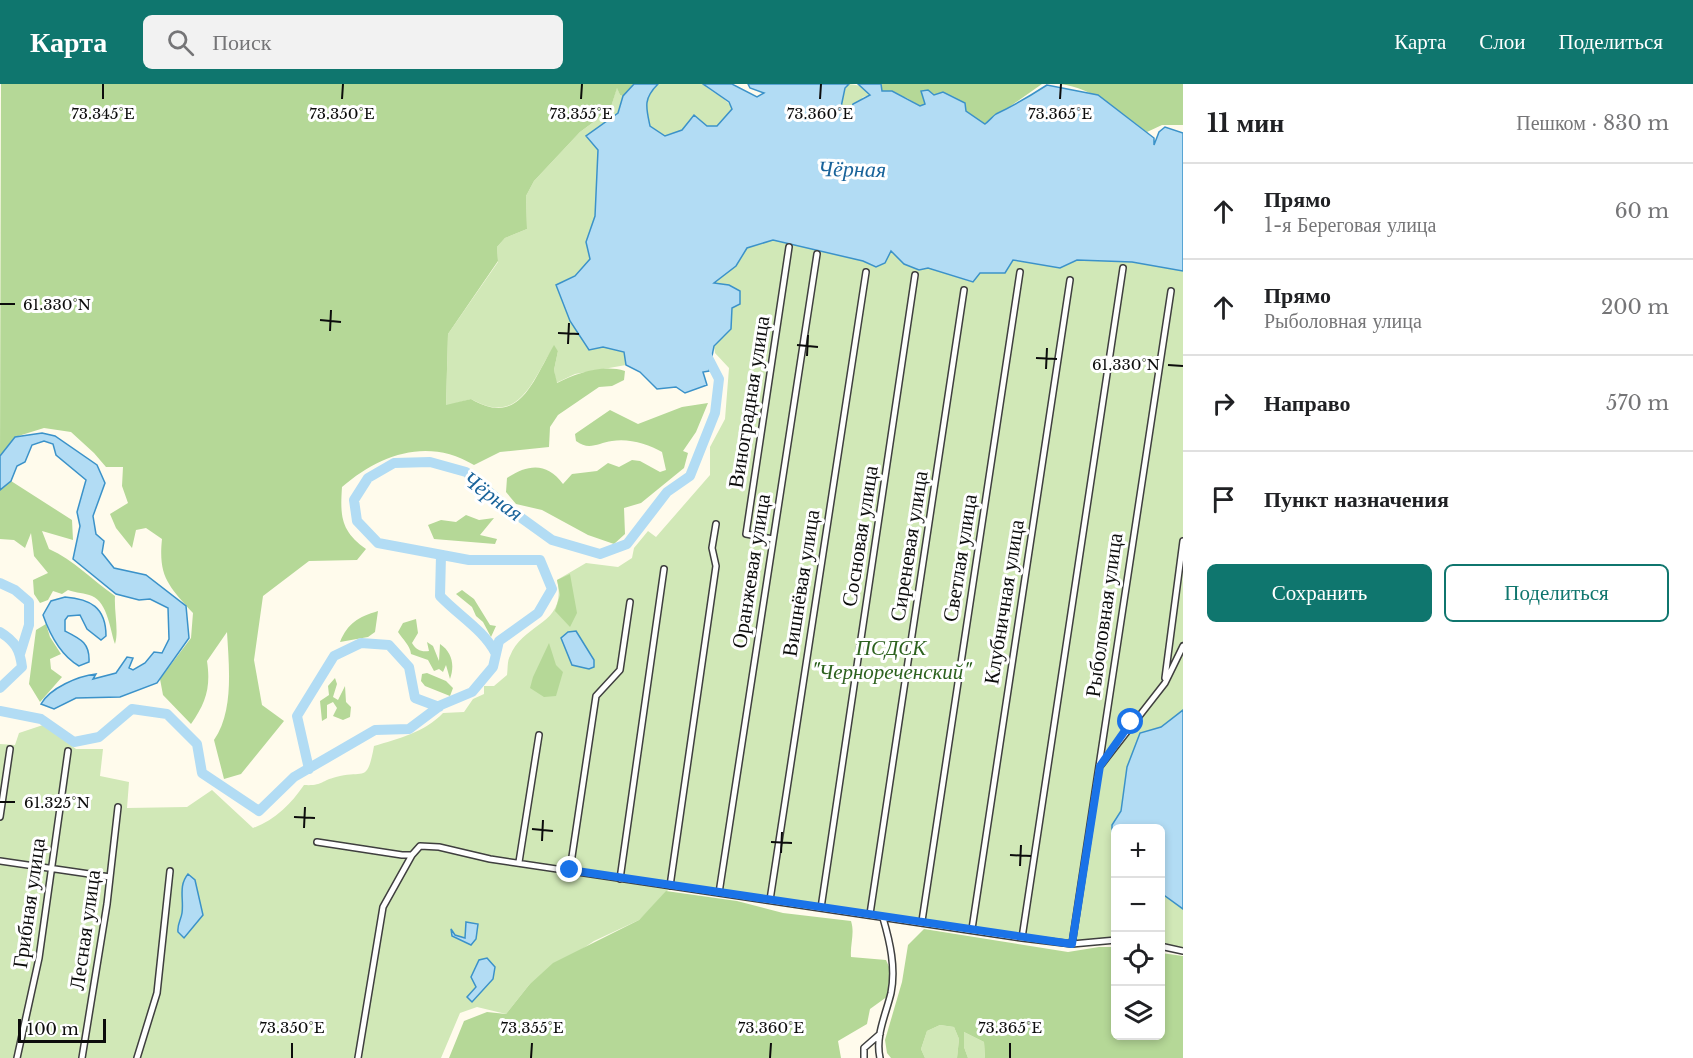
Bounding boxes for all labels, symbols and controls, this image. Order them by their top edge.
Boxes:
search box [143,15,563,69]
text: Карта [30,25,107,60]
icon: search [164,26,197,59]
text: Поиск [212,29,271,56]
text: Карта [1394,29,1446,55]
text: Слои [1479,29,1525,55]
text: Поделиться [1558,29,1663,55]
text: 73.345°E [71,104,135,123]
text: 73.350°E [309,104,375,123]
text: 73.355°E [549,104,613,123]
text: 73.360°E [787,104,853,123]
text: 73.365°E [1028,104,1092,123]
text: 11 мин [1207,107,1284,139]
text: Пешком · 830 m [1516,111,1669,135]
water label: Чёрная [818,155,886,183]
text: Прямо [1264,186,1331,213]
icon: ahead [1207,195,1240,228]
text: 60 m [1615,199,1669,223]
text: 1-я Береговая улица [1264,213,1436,237]
text: Прямо [1264,282,1331,309]
icon: ahead [1207,291,1240,324]
text: 61.330°N [23,295,91,314]
text: 200 m [1601,295,1669,319]
text: Рыболовная улица [1264,309,1422,333]
street label: Виноградная улица [723,313,776,490]
text: 61.330°N [1092,355,1160,374]
icon: right [1207,387,1240,420]
text: Направо [1264,390,1350,417]
text: 570 m [1606,391,1669,415]
street label: Сосновая улица [836,463,884,608]
water label: Чёрная [458,465,528,527]
street label: Сиреневая улица [884,468,934,623]
icon: arrive [1207,483,1240,516]
text: Пункт назначения [1264,486,1449,513]
street label: Оранжевая улица [726,491,776,650]
street label: Светлая улица [937,492,983,624]
street label: Вишнёвая улица [777,507,826,658]
street label: Клубничная улица [978,517,1030,686]
street label: Рыболовная улица [1080,530,1128,699]
button: Сохранить [1207,564,1432,622]
button: Поделиться [1444,564,1669,622]
park label: ПСДСК "Чернореченский" [811,635,972,685]
route start [1117,708,1143,734]
text: 61.325°N [24,793,90,812]
map controls [1111,824,1165,1040]
button: + [1111,824,1165,878]
street label: Грибная улица [7,835,51,970]
route end [556,856,582,882]
street label: Лесная улица [64,867,106,992]
button: − [1111,878,1165,932]
button: locate [1111,932,1165,986]
button: layers [1111,986,1165,1040]
scale bar [18,1016,106,1044]
text: 73.350°E [259,1018,325,1037]
text: 73.355°E [500,1018,564,1037]
text: 73.360°E [738,1018,804,1037]
text: 73.365°E [978,1018,1042,1037]
text: 100 m [27,1019,79,1039]

